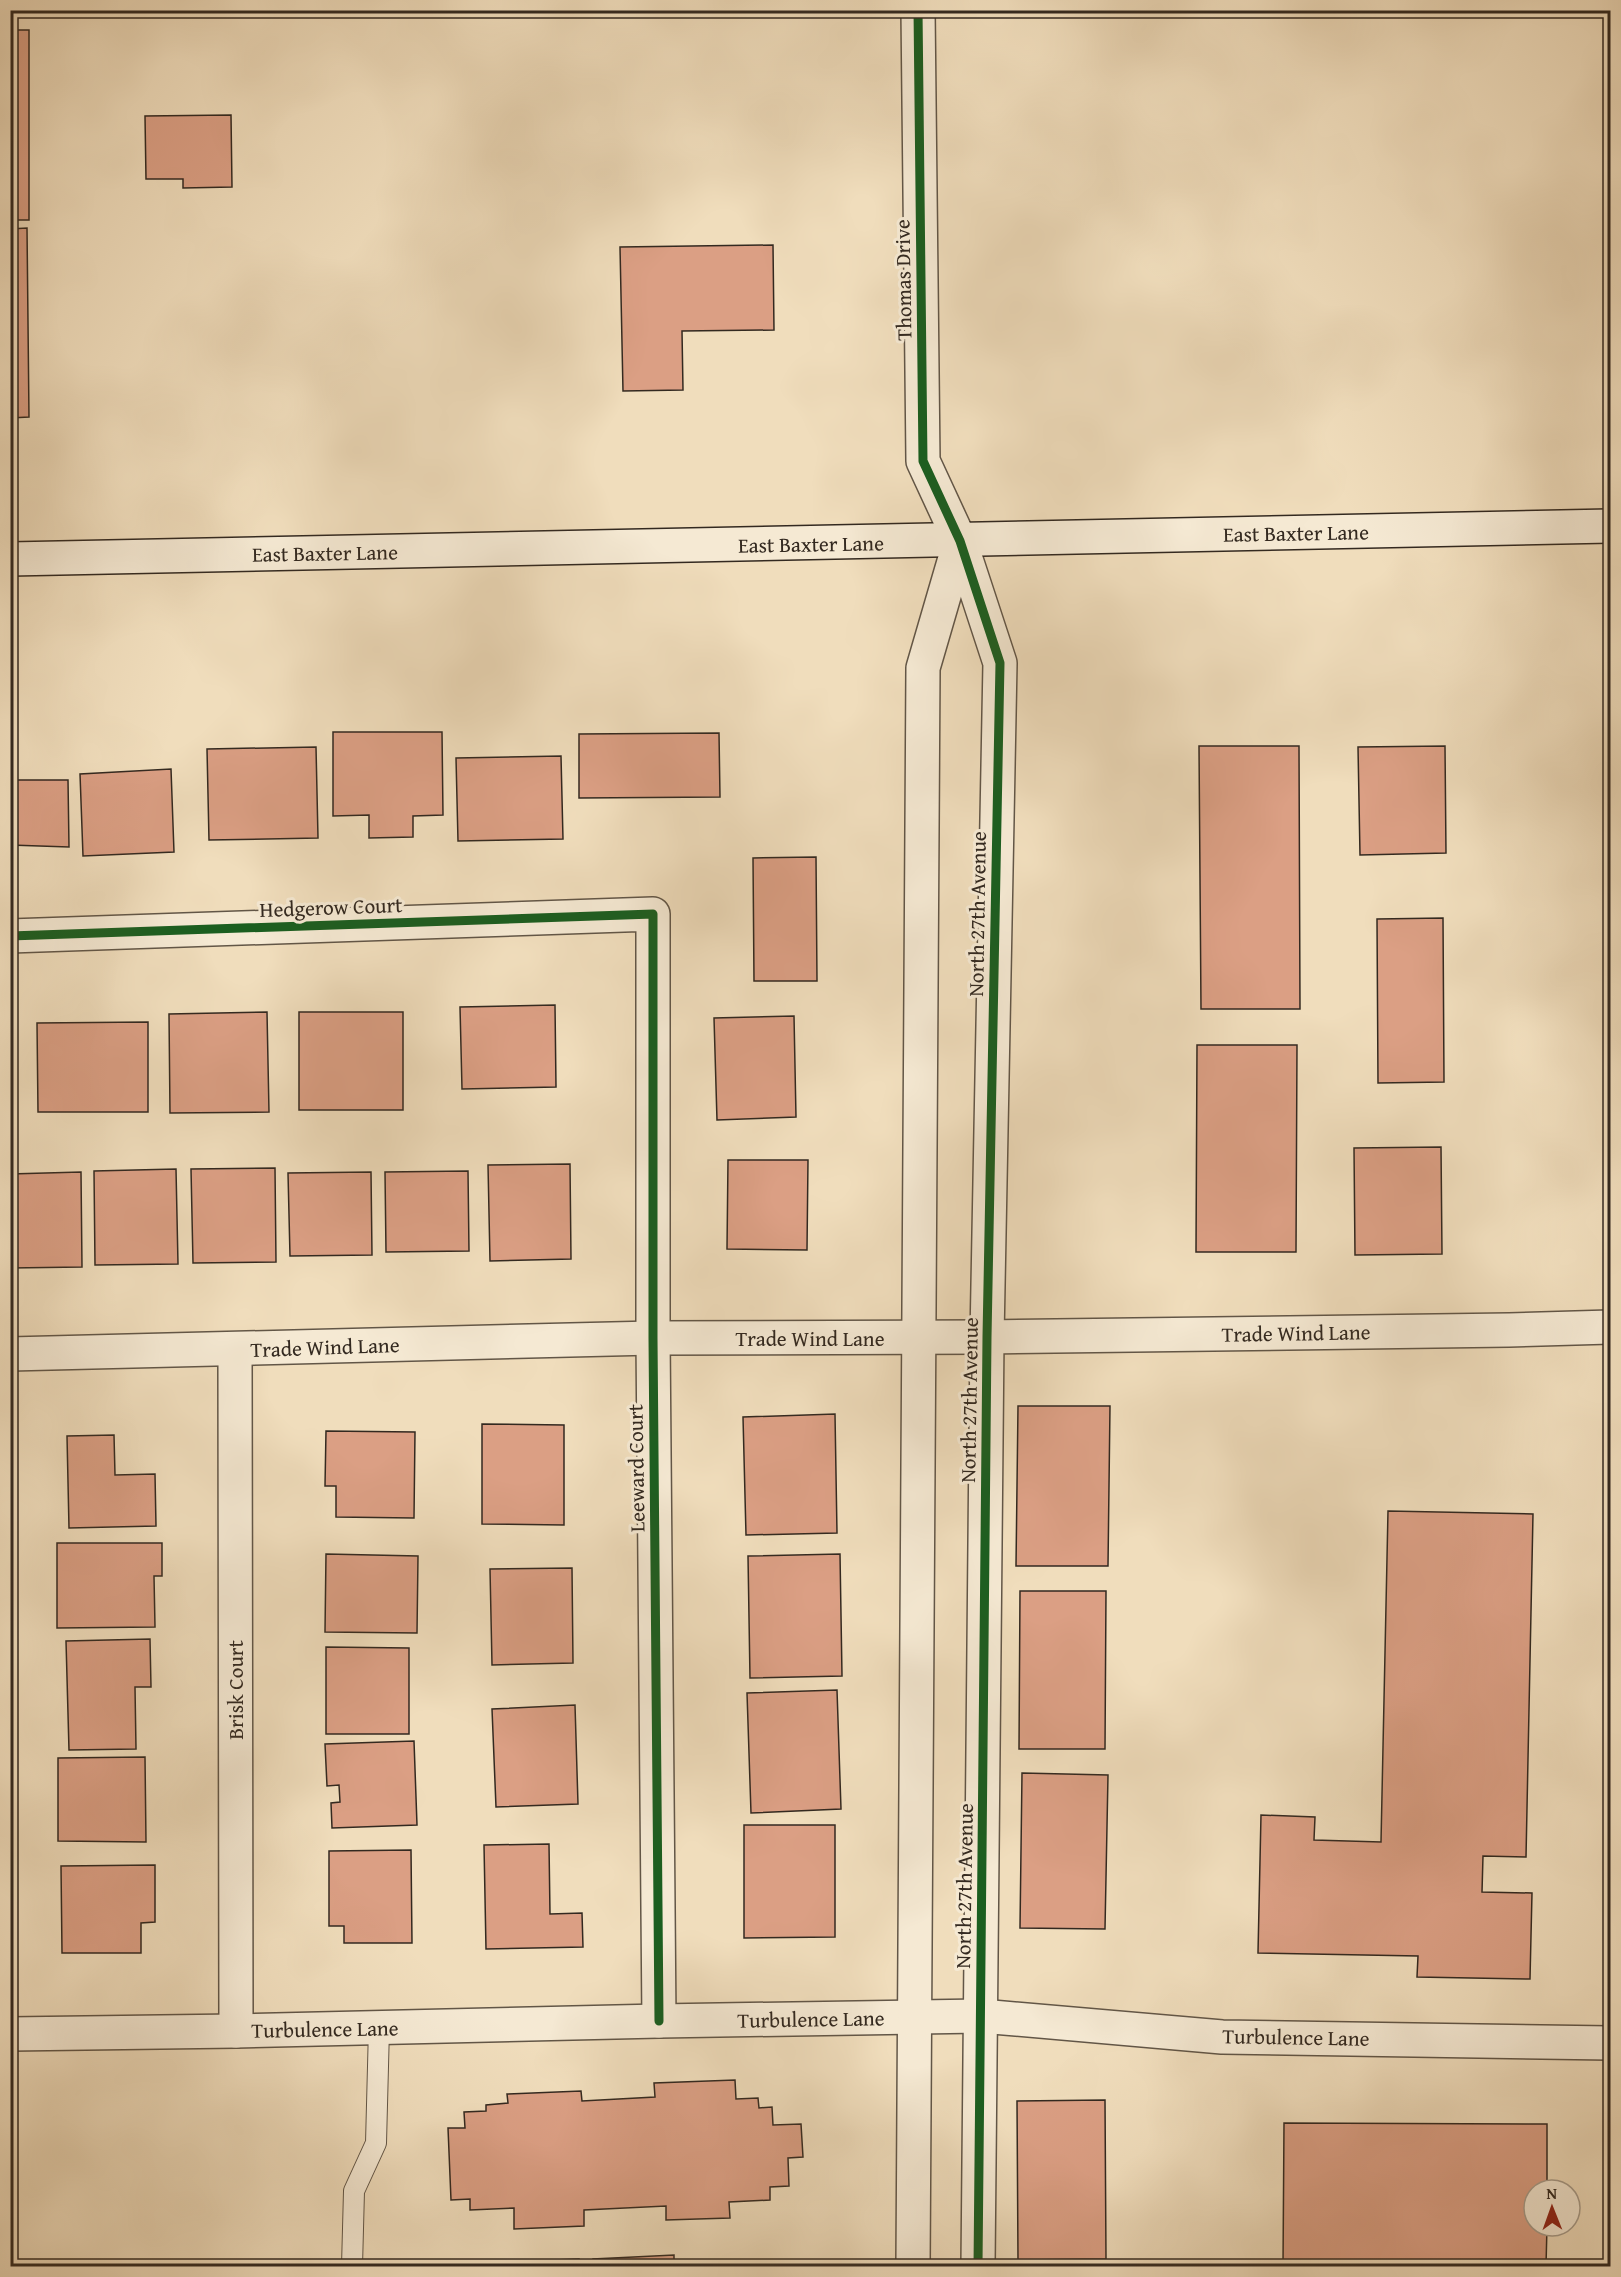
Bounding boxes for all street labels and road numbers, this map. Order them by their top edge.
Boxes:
street label: Thomas Drive [886,219,920,341]
street label: East Baxter Lane [1223,516,1369,550]
street label: East Baxter Lane [738,527,884,561]
street label: East Baxter Lane [252,536,398,570]
street label: North 27th Avenue [960,831,994,997]
street label: Hedgerow Court [259,889,404,925]
street label: Trade Wind Lane [1221,1316,1371,1350]
street label: North 27th Avenue [952,1317,986,1483]
street label: Trade Wind Lane [735,1323,885,1354]
street label: Trade Wind Lane [250,1329,400,1365]
street label: Leeward Court [619,1403,653,1532]
street label: Brisk Court [220,1640,251,1740]
street label: North 27th Avenue [947,1803,981,1969]
street label: Turbulence Lane [737,2002,885,2036]
street label: Turbulence Lane [251,2012,399,2046]
street label: Turbulence Lane [1222,2020,1370,2054]

